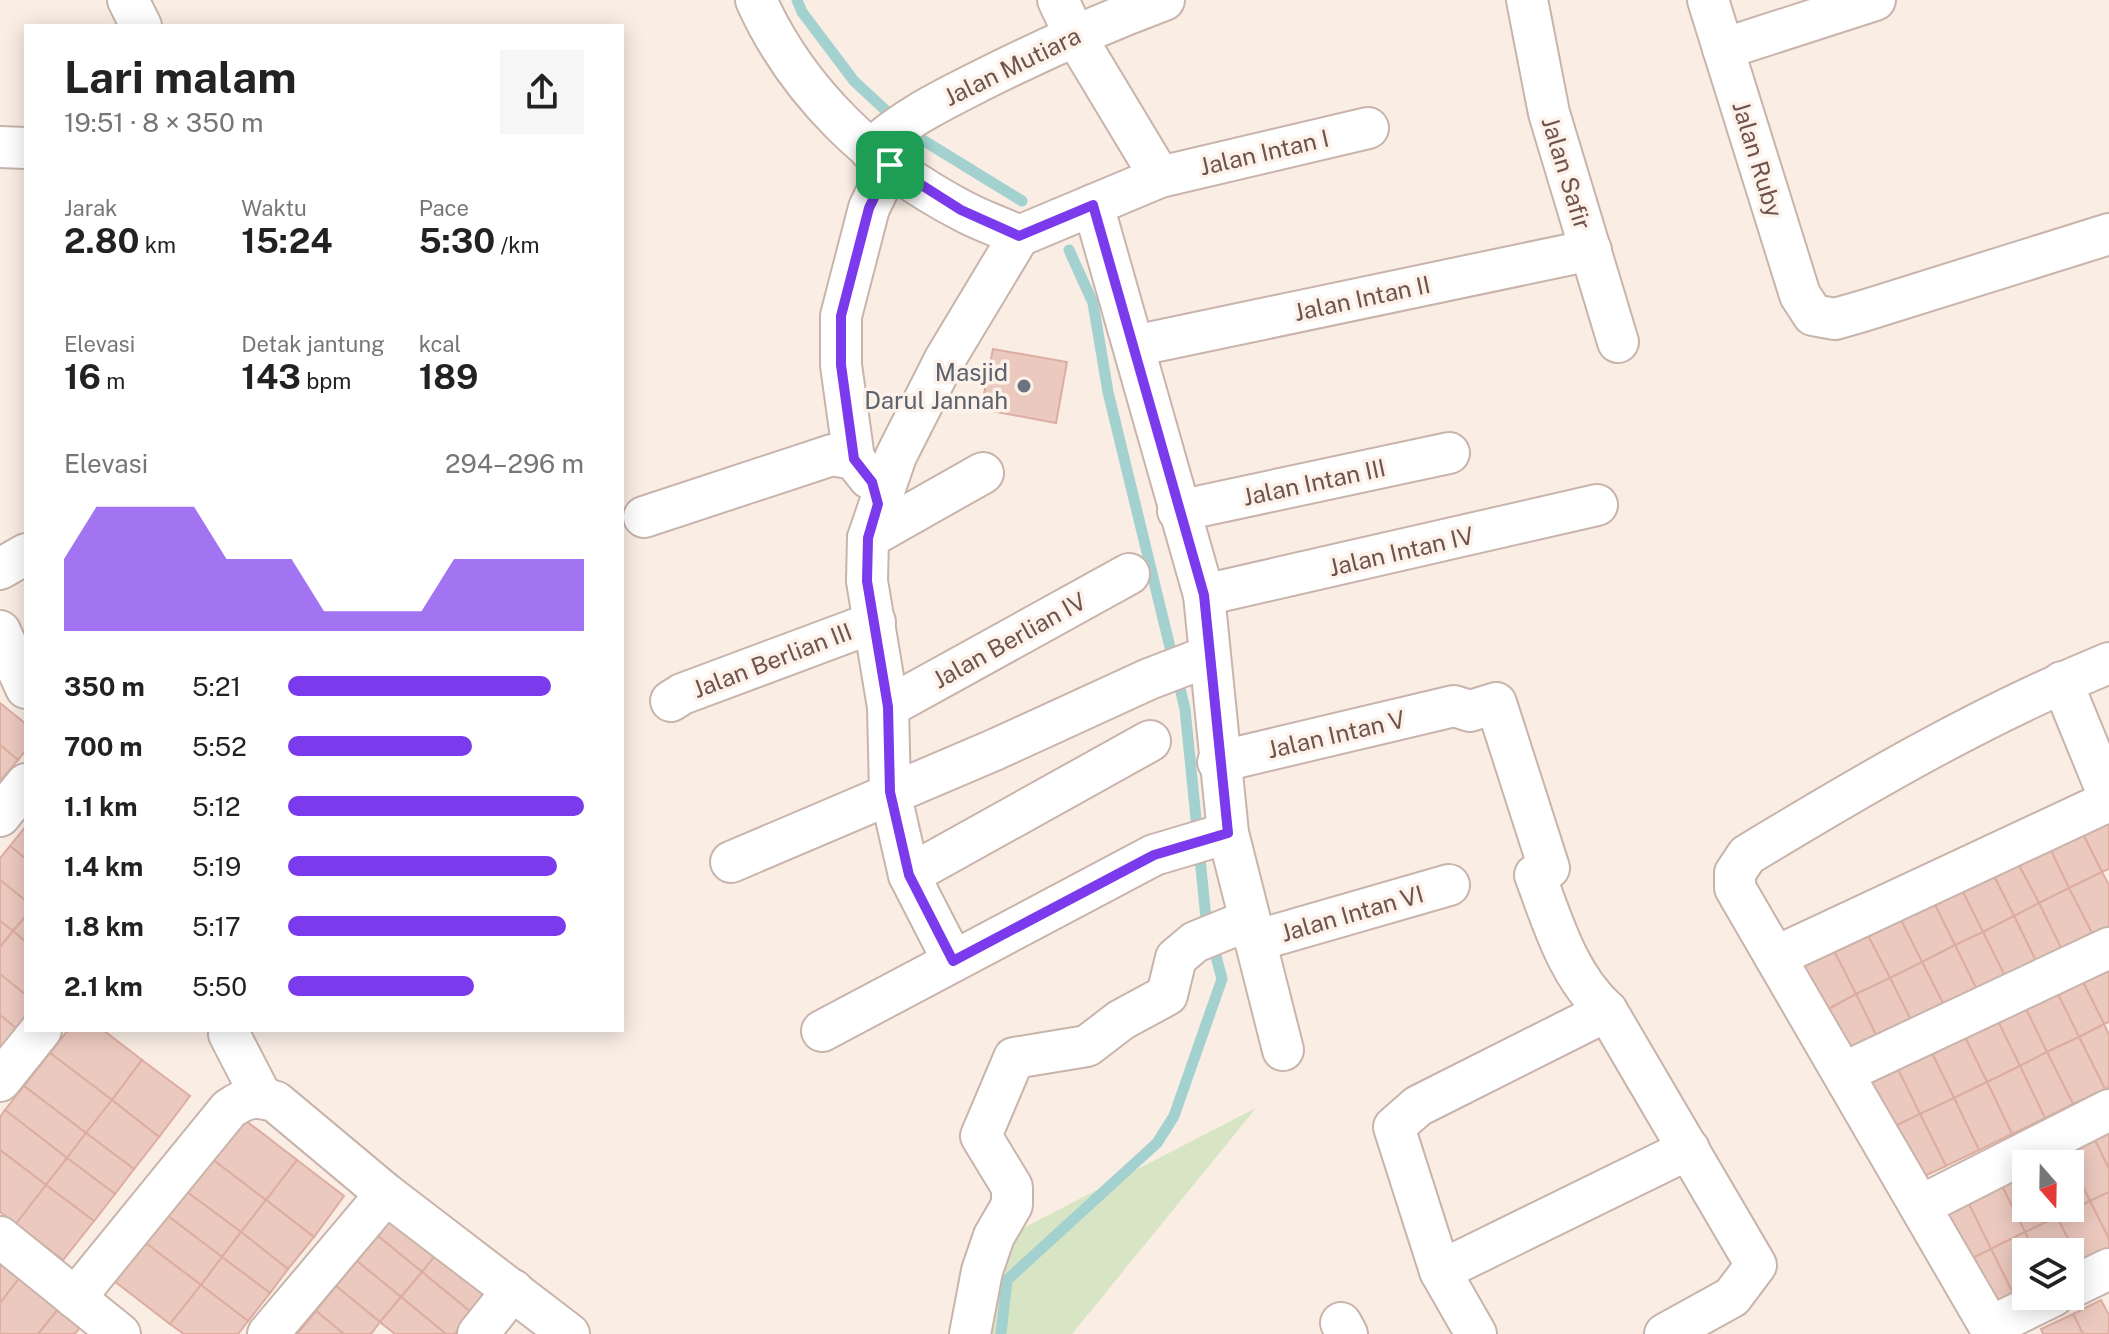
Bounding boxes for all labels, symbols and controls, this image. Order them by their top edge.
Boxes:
street label: Jalan Mutiara [939,21,1085,111]
button: share [500,50,584,134]
text: Lari malam [64,51,297,103]
street label: Jalan Ruby [1727,98,1789,221]
text: 19:51 · 8 × 350 m [64,107,264,138]
street label: Jalan Safir [1537,113,1597,233]
street label: Jalan Intan I [1197,124,1331,180]
pin [856,131,924,199]
icon: arrive [868,143,912,187]
text: Jarak [64,195,117,221]
text: Waktu [241,195,307,221]
text: Pace [419,195,469,221]
text: 2.80 [64,221,139,261]
text: 15:24 [241,221,333,261]
text: 5:30 [419,221,495,261]
text: km [139,232,176,258]
text: /km [495,232,540,258]
street label: Jalan Intan II [1291,270,1433,326]
text: Elevasi [64,331,135,357]
text: Detak jantung [241,331,385,357]
text: kcal [419,331,461,357]
text: 16 [64,357,101,397]
text: 143 [241,357,301,397]
text: 189 [419,357,478,397]
place label: Masjid Darul Jannah [864,358,1008,414]
text: m [101,368,125,394]
text: bpm [301,368,351,394]
marker: Masjid Darul Jannah [1015,377,1033,395]
text: Elevasi [64,448,148,479]
text: 294–296 m [445,448,584,479]
street label: Jalan Intan III [1240,453,1388,511]
street label: Jalan Intan IV [1326,521,1476,581]
street label: Jalan Berlian IV [928,586,1090,694]
street label: Jalan Berlian III [688,617,856,703]
text: 350 m [64,671,145,702]
text: 5:21 [192,671,241,702]
street label: Jalan Intan V [1264,705,1408,763]
text: 700 m [64,731,143,762]
text: 5:52 [192,731,247,762]
text: 1.1 km [64,791,137,822]
text: 5:12 [192,791,241,822]
text: 1.4 km [64,851,143,882]
text: 5:19 [192,851,241,882]
street label: Jalan Intan VI [1277,879,1427,947]
text: 1.8 km [64,911,144,942]
text: 5:17 [192,911,241,942]
text: 2.1 km [64,971,143,1002]
text: 5:50 [192,971,247,1002]
north arrow [2012,1150,2084,1222]
map controls [2012,1150,2084,1310]
button: layers [2012,1238,2084,1310]

